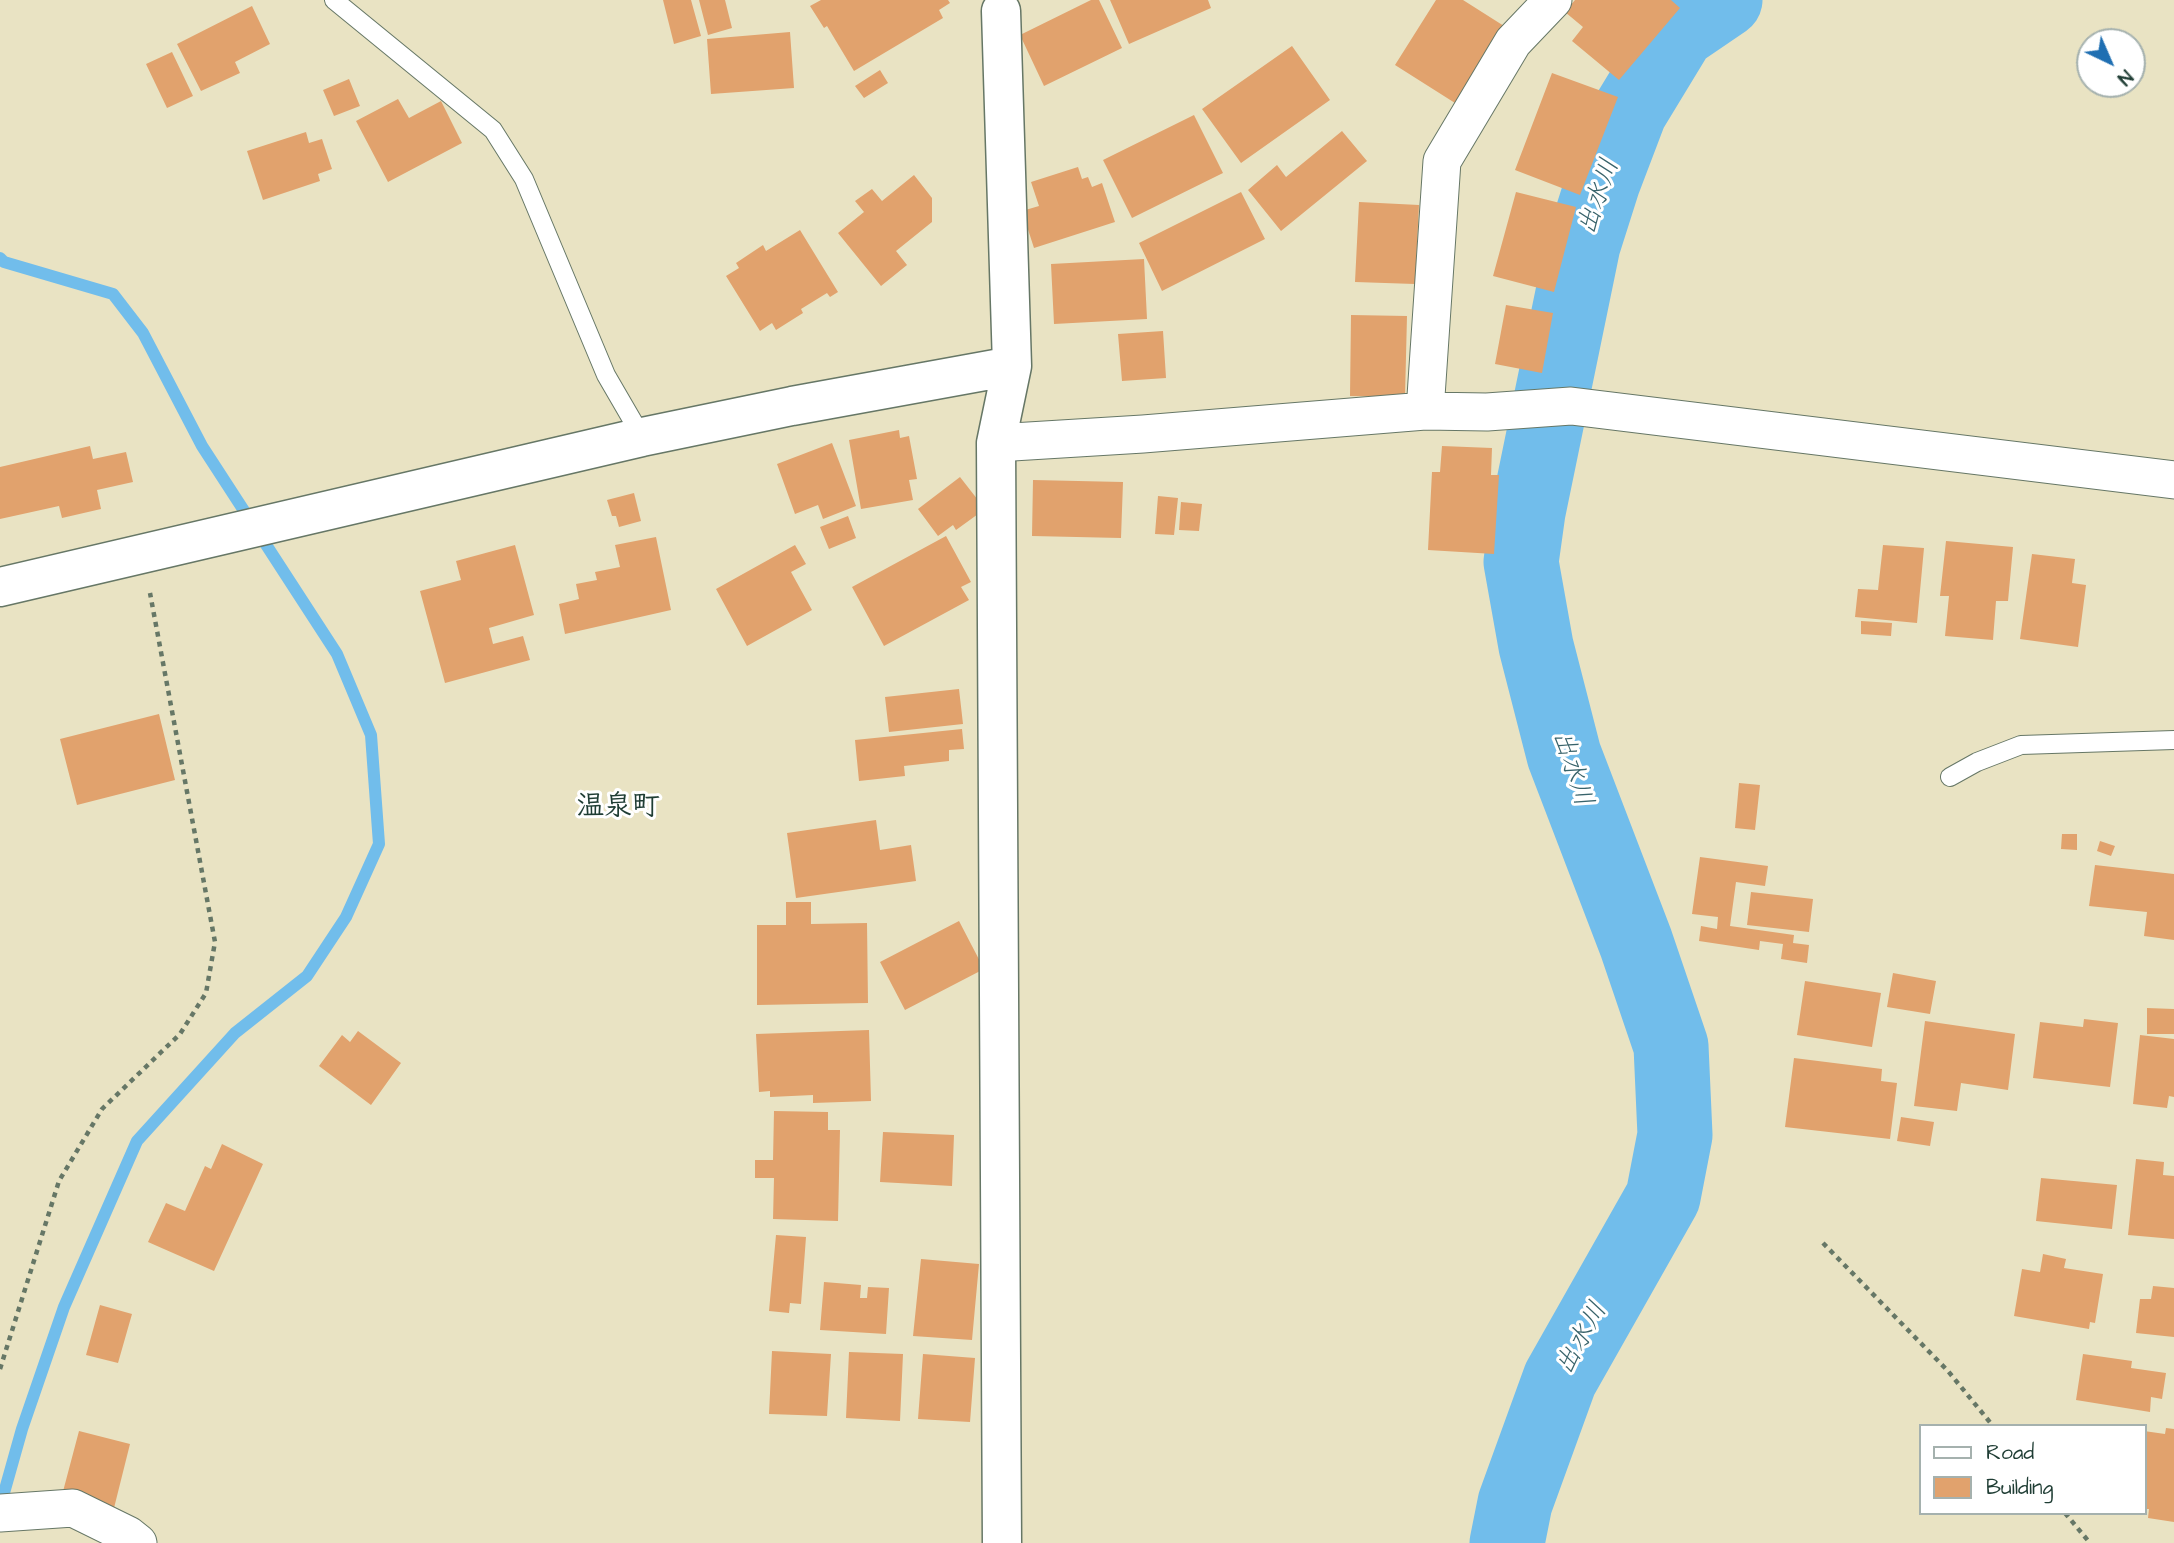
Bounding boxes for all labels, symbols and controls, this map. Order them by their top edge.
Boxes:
north arrow [2076,28,2146,98]
text: N [2111,63,2138,91]
water label: 出水川 [1573,155,1627,239]
water label: 出水川 [1544,727,1598,811]
district label: 温泉町 [576,791,660,825]
water label: 出水川 [1550,1297,1616,1381]
legend [1918,1424,2146,1515]
text: Road [1986,1438,2034,1467]
text: Building [1986,1473,2053,1502]

